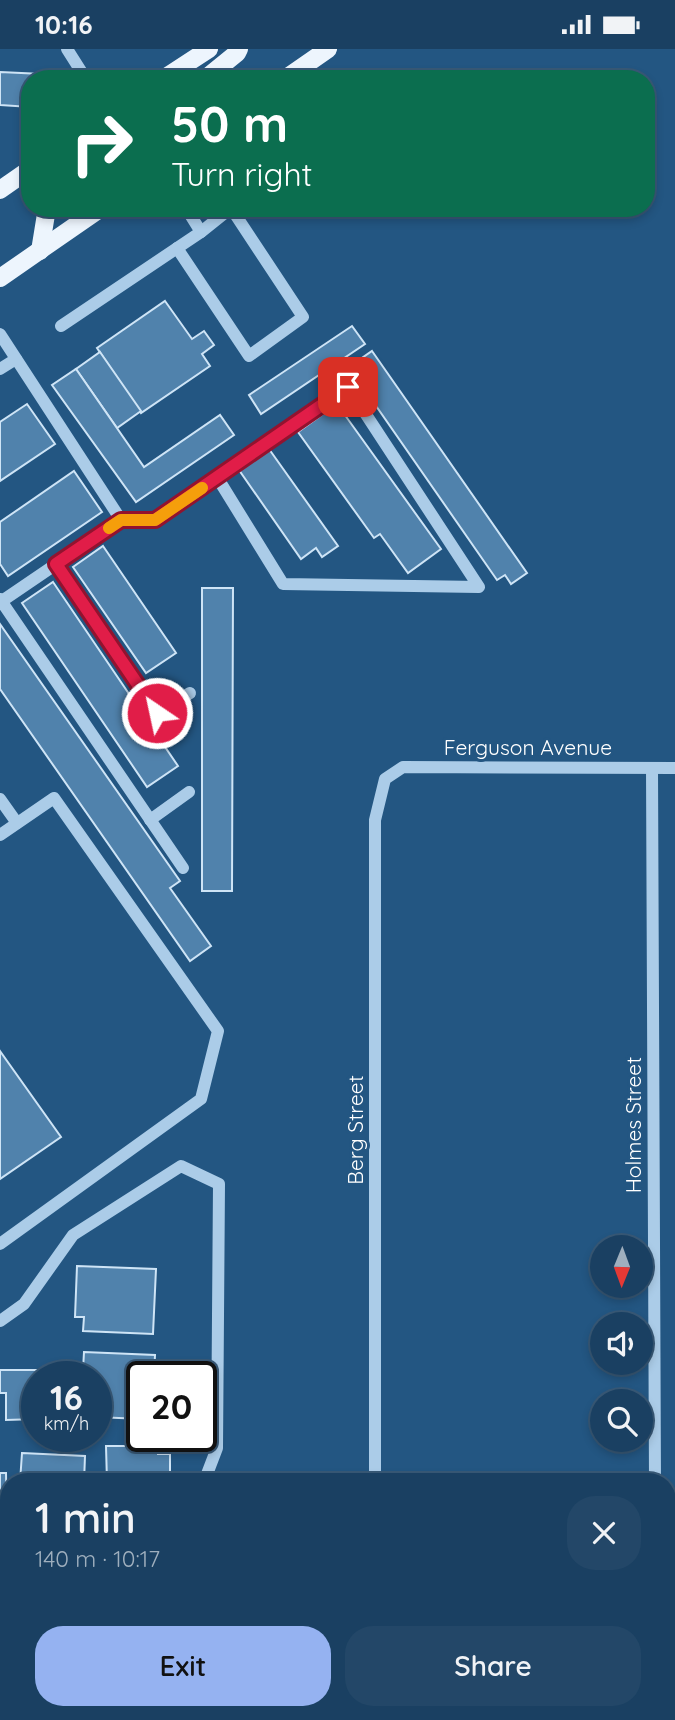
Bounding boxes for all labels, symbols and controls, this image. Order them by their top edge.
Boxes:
text: 10:16 [35,8,93,41]
text: 50 m [171,93,288,154]
icon: right [56,98,147,189]
text: Turn right [171,154,312,194]
pin [318,357,378,417]
icon: arrive [329,368,367,406]
position arrow [120,676,194,750]
street label: Ferguson Avenue [444,734,612,760]
street label: Holmes Street [620,1057,646,1193]
street label: Berg Street [342,1075,368,1185]
north arrow [590,1235,653,1299]
map controls [590,1235,653,1452]
button: sound [590,1312,653,1375]
speed limit sign: 20 [126,1361,217,1452]
text: 16 [50,1375,83,1419]
button: search [590,1389,653,1452]
text: km/h [44,1412,89,1435]
text: 1 min [35,1491,136,1544]
button: close [567,1496,641,1570]
text: 140 m · 10:17 [35,1544,160,1573]
button: Exit [35,1626,331,1706]
button: Share [345,1626,641,1706]

